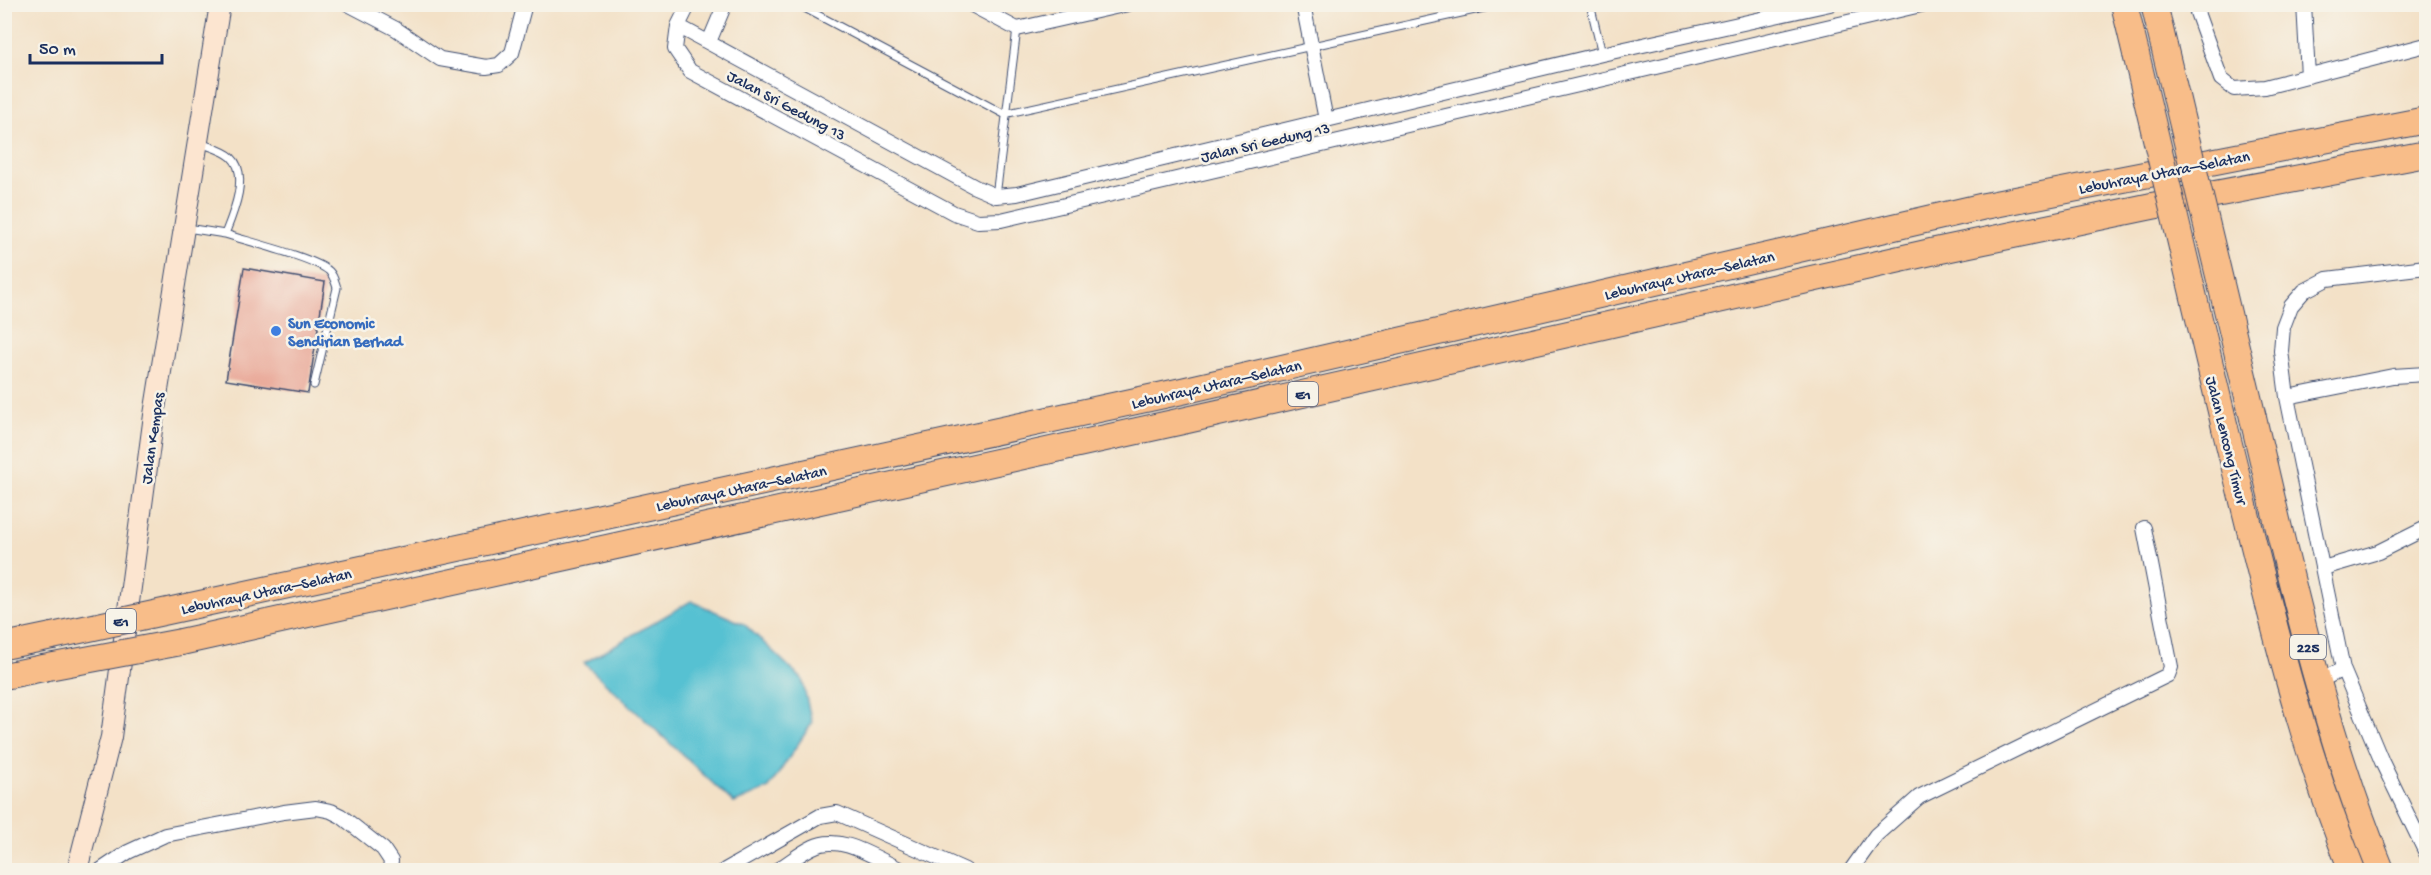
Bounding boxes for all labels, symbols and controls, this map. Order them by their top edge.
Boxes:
scale bar [30,27,162,65]
text: 50 m [39,40,76,61]
street label: Jalan Sri Gedung 13 [723,68,848,146]
street label: Jalan Sri Gedung 13 [1199,120,1332,169]
street label: Lebuhraya Utara–Selatan [2078,148,2252,200]
street label: Lebuhraya Utara–Selatan [1603,249,1777,306]
place label: Sun Economic Sendirian Berhad [288,316,404,353]
marker: Sun Economic Sendirian Berhad [269,324,283,338]
street label: Lebuhraya Utara–Selatan [1130,358,1304,415]
street label: Jalan Lencong Timur [2200,375,2250,508]
road number: E1 [1288,382,1318,406]
street label: Jalan Kempas [139,390,170,485]
street label: Lebuhraya Utara–Selatan [655,463,829,518]
street label: Lebuhraya Utara–Selatan [180,566,354,621]
road number: E1 [106,609,136,633]
road number: 225 [2290,635,2326,659]

